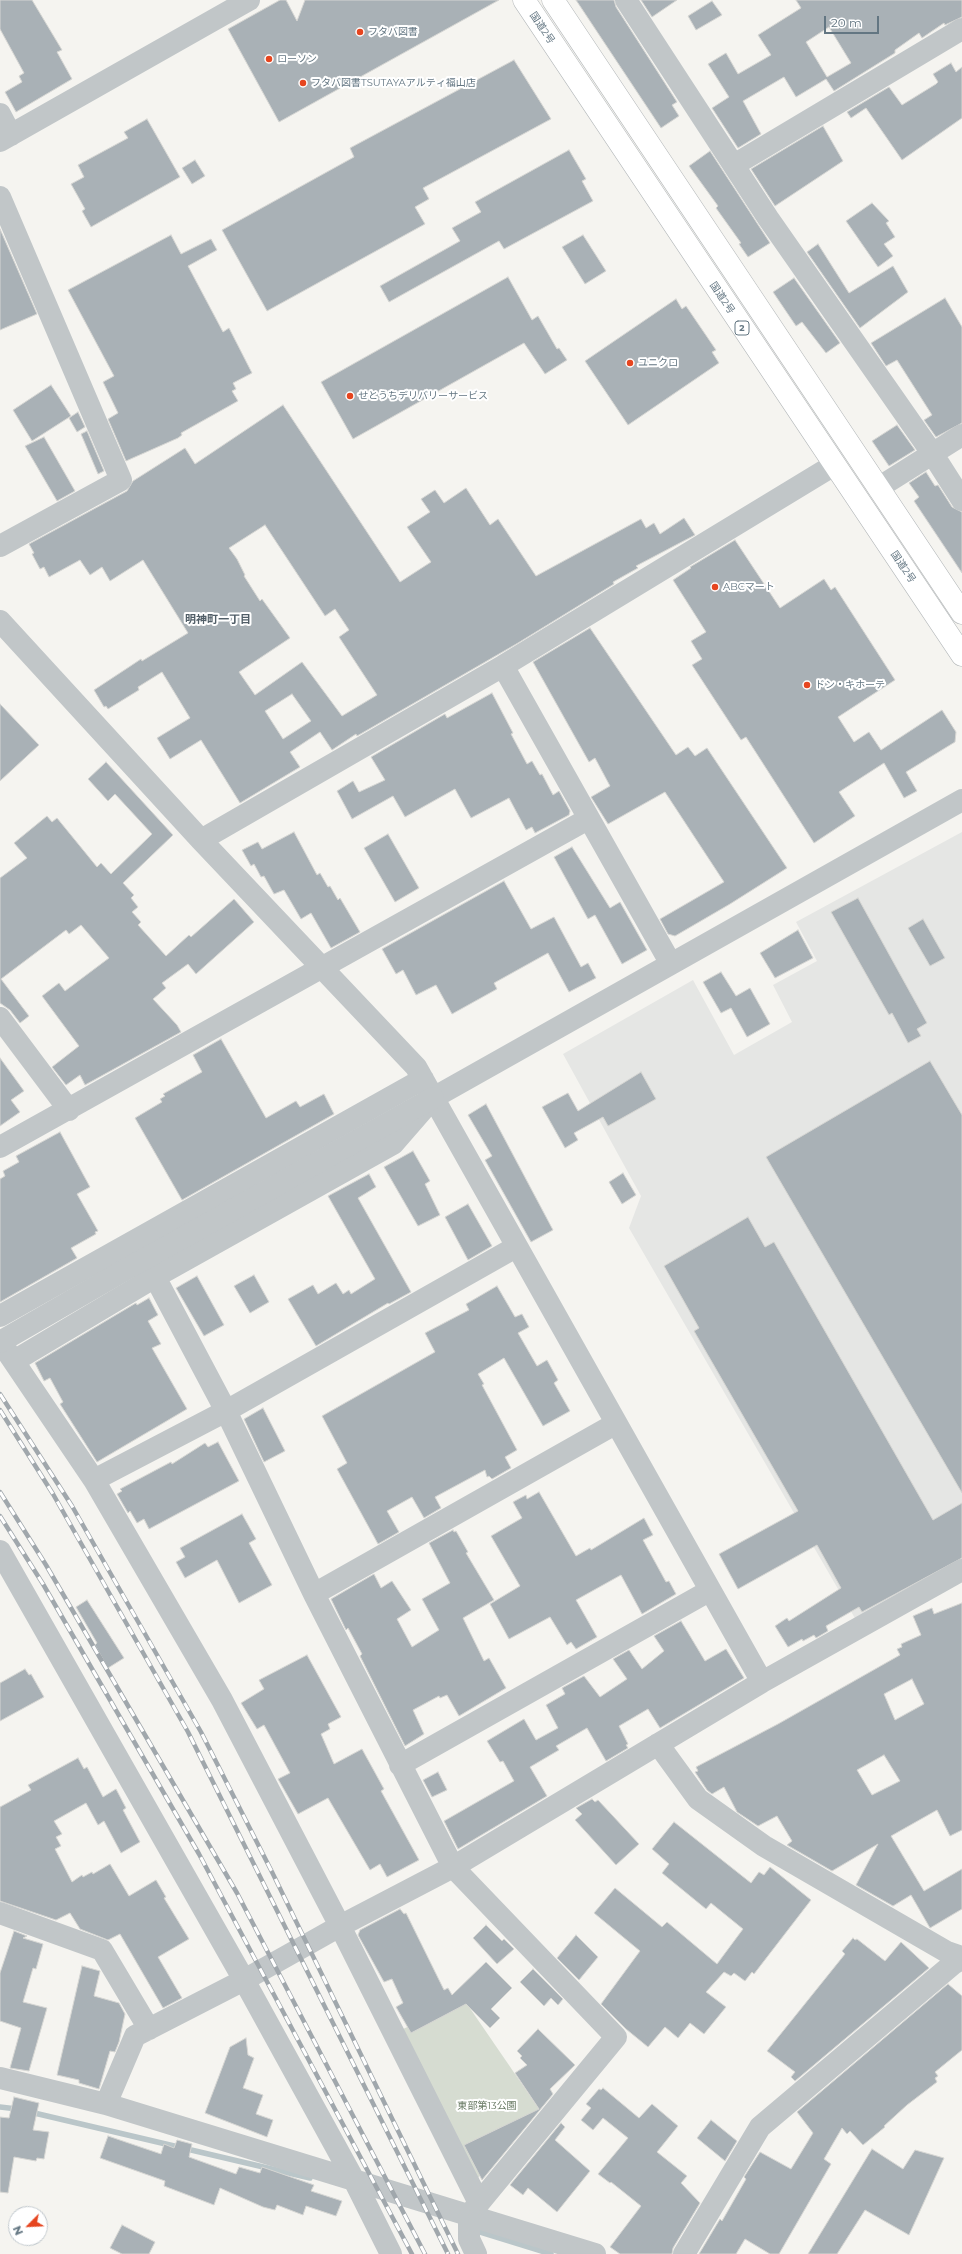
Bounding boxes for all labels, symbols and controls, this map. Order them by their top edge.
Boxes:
scale bar [826,8,881,34]
street label: 国道2号 [527,10,557,46]
text: 20 m [831,15,862,30]
place label: フタバ図書 [368,26,418,38]
marker: フタバ図書 [355,27,365,37]
place label: ローソン [277,53,317,65]
marker: ローソン [264,54,274,64]
place label: フタバ図書TSUTAYAアルティ福山店 [311,77,476,89]
marker: フタバ図書TSUTAYAアルティ福山店 [298,78,308,88]
street label: 国道2号 [707,280,737,316]
road number: 2 [735,321,749,335]
place label: ユニクロ [638,357,678,369]
marker: ユニクロ [625,358,635,368]
place label: せとうちデリバリーサービス [358,390,488,402]
marker: せとうちデリバリーサービス [345,391,355,401]
street label: 国道2号 [888,549,918,585]
place label: ABCマート [723,581,775,593]
marker: ABCマート [710,582,720,592]
district label: 明神町一丁目 [185,613,251,627]
place label: ドン・キホーテ [815,679,885,691]
marker: ドン・キホーテ [802,680,812,690]
park label: 東部第13公園 [457,2100,517,2112]
north arrow [8,2206,48,2246]
text: N [10,2224,26,2237]

